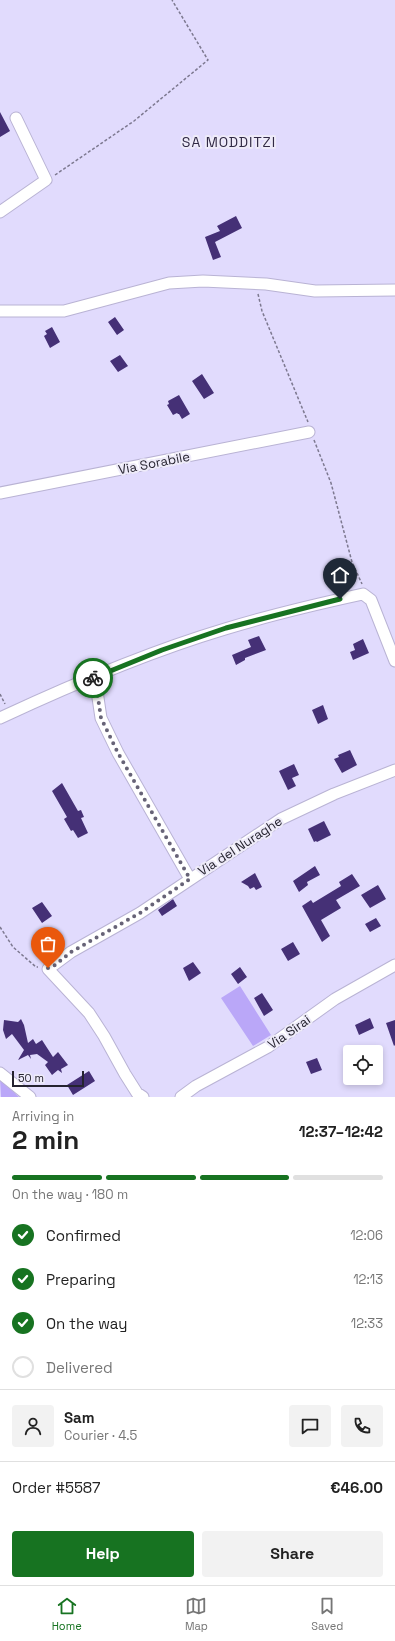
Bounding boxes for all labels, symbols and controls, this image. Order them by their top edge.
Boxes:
district label: SA MODDITZI [182,133,276,151]
street label: Via Sorabile [117,448,191,478]
pin [323,558,357,599]
icon: home [329,564,351,586]
courier [73,658,113,698]
icon: bike [82,667,104,689]
street label: Via del Nuraghe [195,812,285,880]
pin [31,927,65,968]
icon: bag [37,933,59,955]
street label: Via Sirai [264,1011,314,1053]
map controls [343,1045,383,1085]
button: locate [343,1045,383,1085]
scale bar [12,1069,84,1088]
text: 50 m [18,1071,44,1085]
text: Arriving in [12,1108,74,1125]
text: 12:37–12:42 [299,1122,383,1141]
text: 2 min [12,1123,79,1157]
text: On the way · 180 m [12,1186,128,1203]
icon: check [12,1224,34,1246]
text: Confirmed [46,1226,121,1245]
text: 12:06 [350,1227,383,1244]
icon: check [12,1268,34,1290]
text: Preparing [46,1270,116,1289]
text: 12:13 [353,1271,383,1288]
icon: check [12,1312,34,1334]
text: On the way [46,1314,127,1333]
text: 12:33 [351,1315,383,1332]
text: Delivered [46,1358,113,1377]
button: person [12,1405,54,1447]
button: chat [289,1405,331,1447]
button: phone [341,1405,383,1447]
text: Sam [64,1408,95,1427]
text: Courier · 4.5 [64,1427,137,1444]
text: Order #5587 [12,1478,101,1497]
text: €46.00 [330,1478,383,1497]
button: Help [12,1531,194,1577]
button: Share [202,1531,383,1577]
tab: Home [52,1595,82,1633]
tab: Map [185,1595,208,1633]
tab: Saved [311,1595,343,1633]

